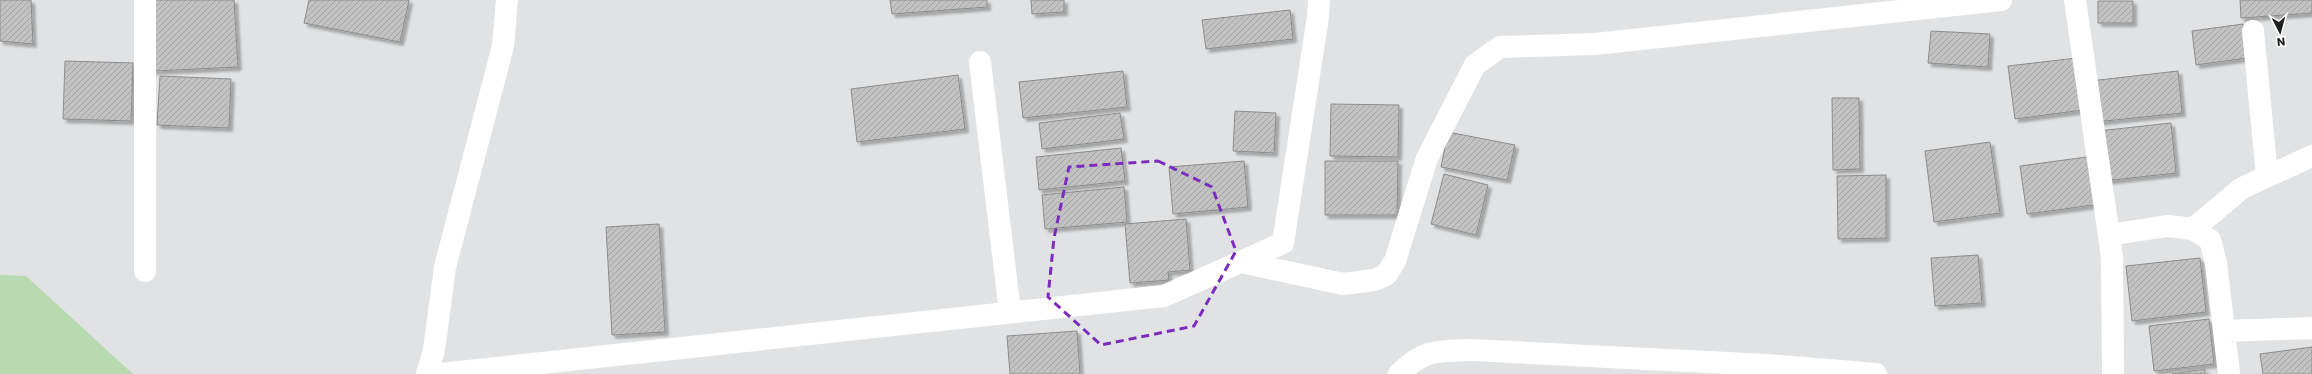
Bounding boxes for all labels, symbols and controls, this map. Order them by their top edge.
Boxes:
north arrow [2260,12,2300,52]
text: N [2276,34,2286,50]

